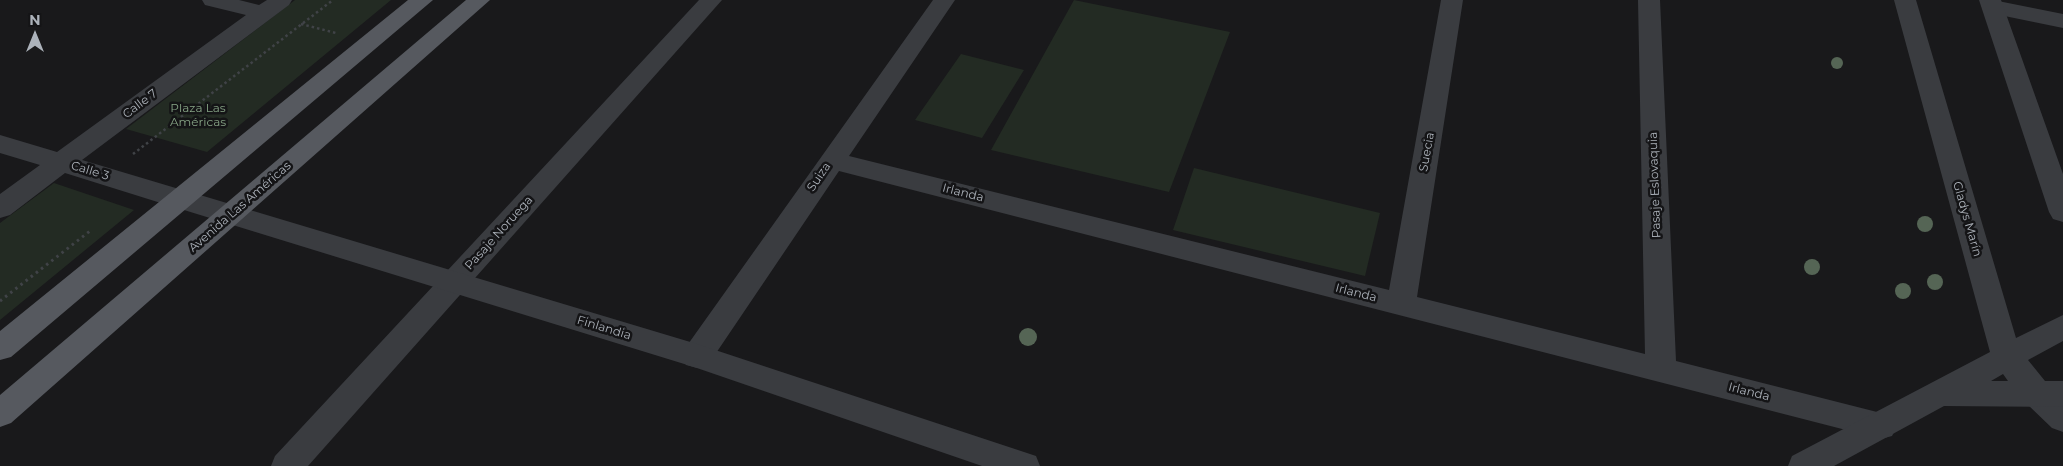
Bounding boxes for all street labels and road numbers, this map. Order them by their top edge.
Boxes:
street label: Calle 7 [120,86,160,122]
street label: Suecia [1416,131,1438,173]
street label: Pasaje Eslovaquia [1646,132,1664,238]
street label: Calle 3 [69,158,111,184]
street label: Avenida Las Américas [186,159,294,255]
street label: Suiza [804,160,834,194]
street label: Gladys Marín [1949,180,1985,258]
street label: Irlanda [941,181,985,205]
street label: Pasaje Noruega [462,193,536,273]
street label: Irlanda [1334,281,1378,305]
street label: Finlandia [575,313,633,343]
street label: Irlanda [1727,380,1771,404]

